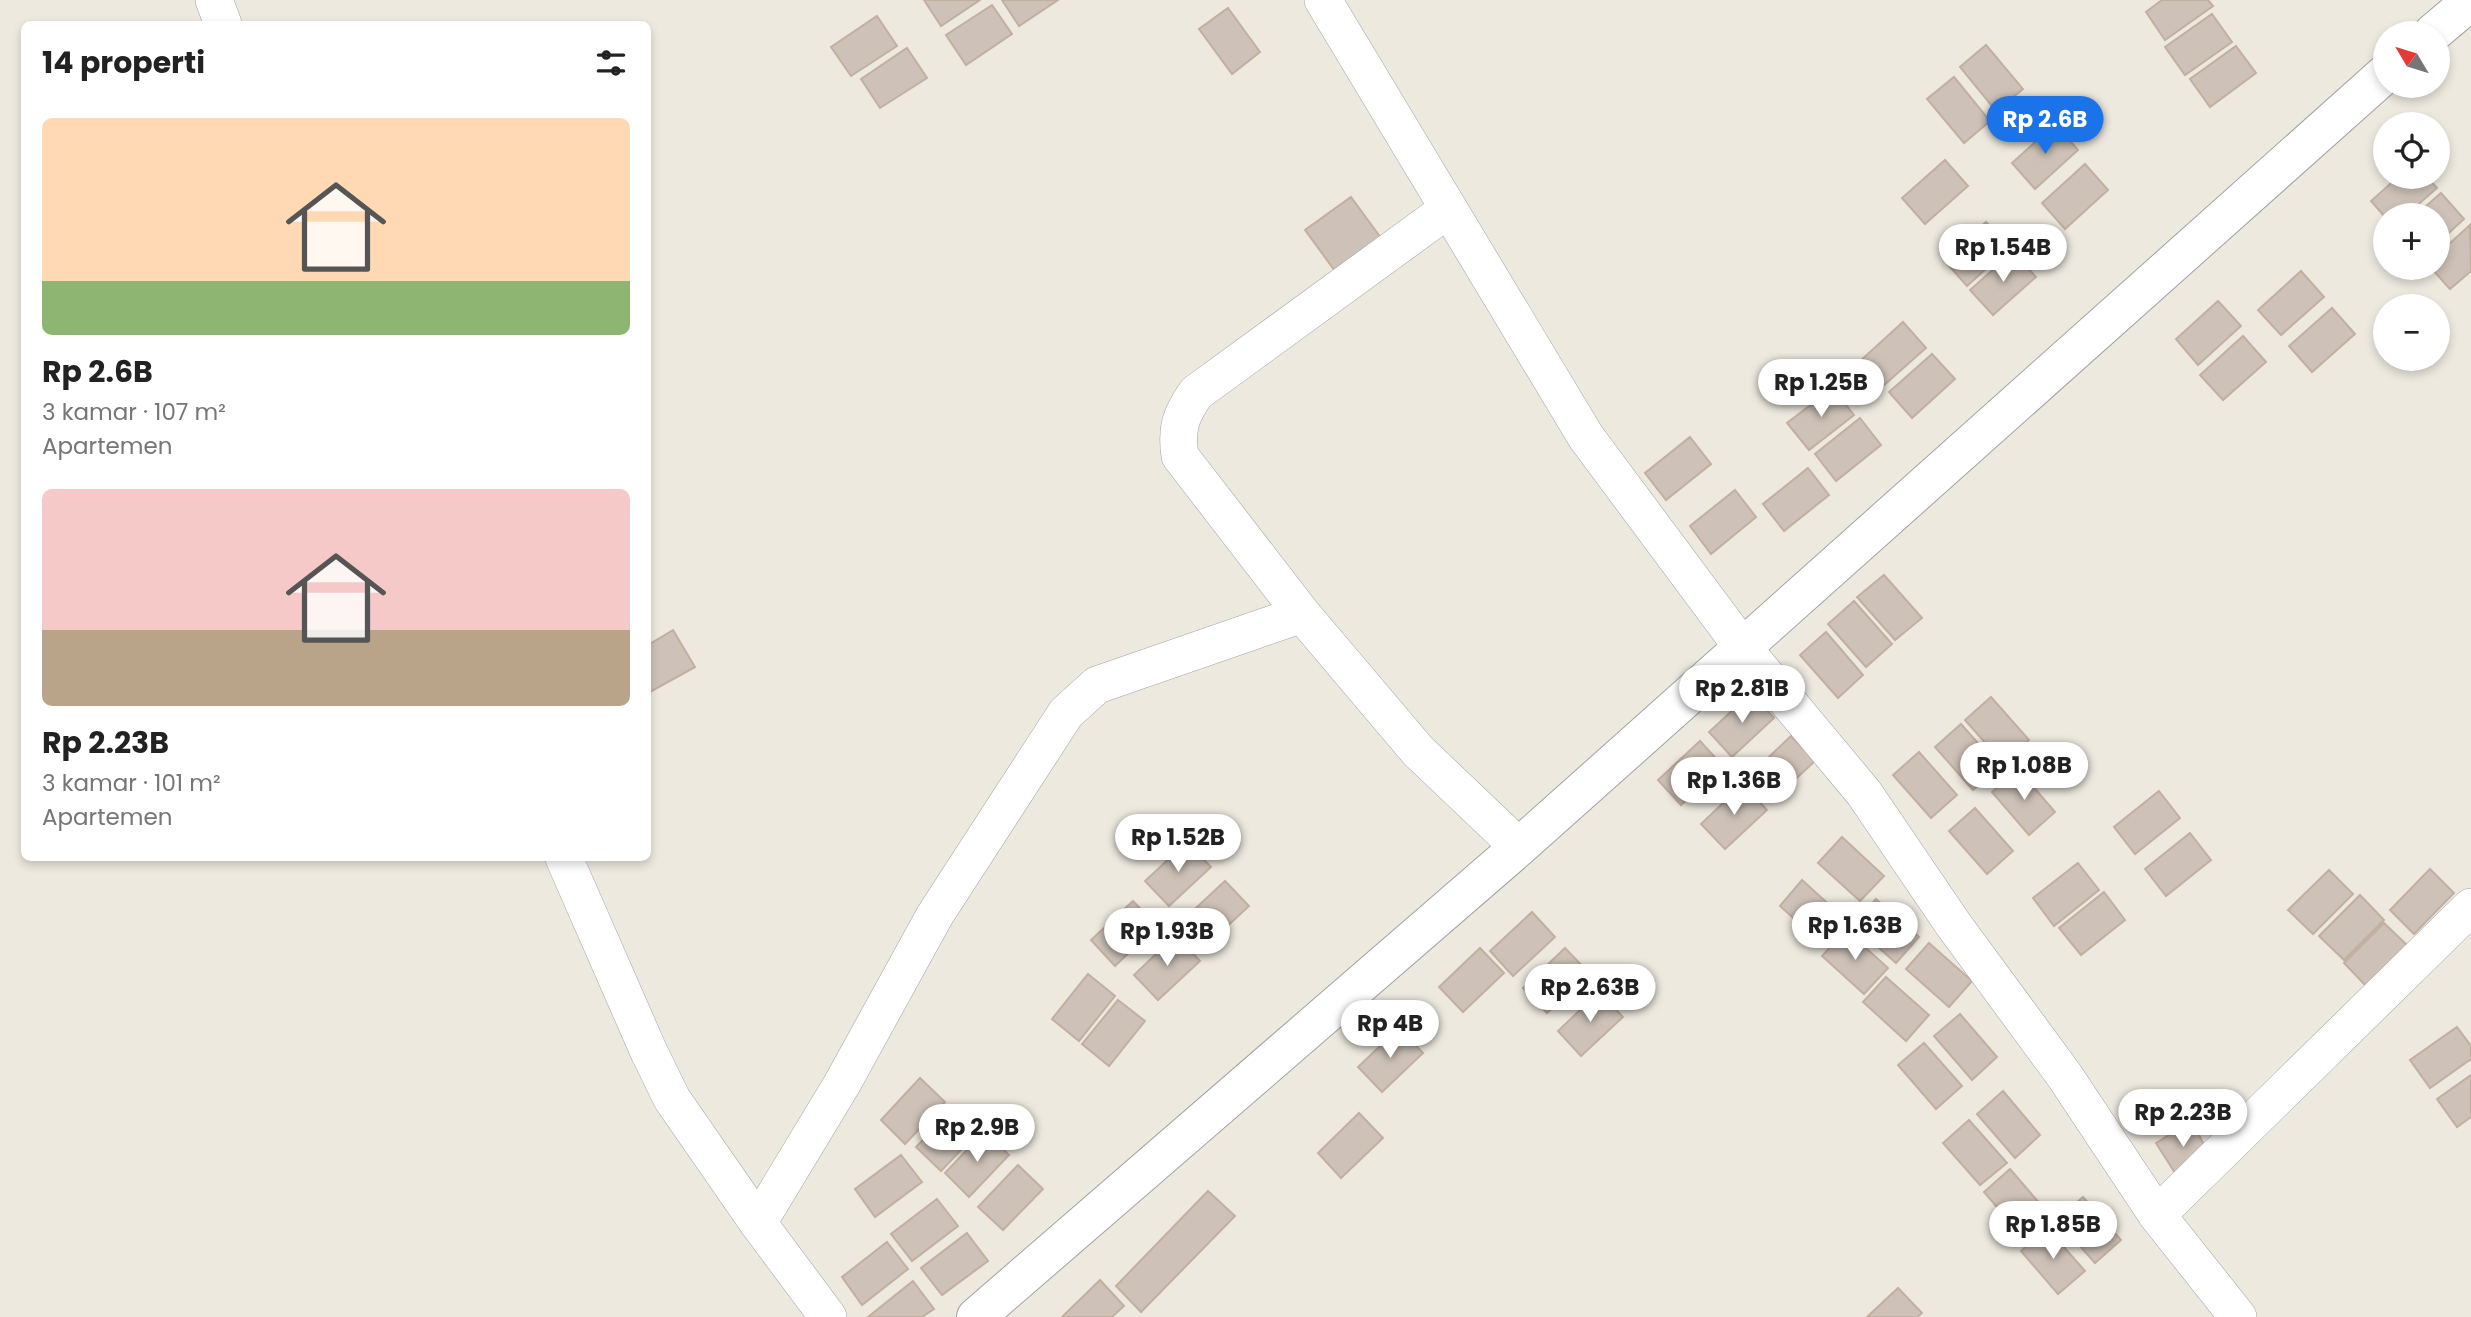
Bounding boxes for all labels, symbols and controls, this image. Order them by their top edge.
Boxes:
north arrow [2373,21,2450,98]
map controls [2373,21,2450,371]
text: 14 properti [42,41,205,84]
icon: filters [592,44,630,82]
pin: Rp 2.6B [1980,96,2110,156]
text: Rp 2.6B [2003,103,2087,135]
button: locate [2373,112,2450,189]
icon: home [273,164,399,290]
button: + [2373,203,2450,280]
pin: Rp 1.54B [1931,224,2075,284]
text: Rp 1.54B [1955,231,2051,263]
button: − [2373,294,2450,371]
text: Rp 2.6B [42,350,153,393]
pin: Rp 1.25B [1749,360,1893,419]
text: Rp 1.25B [1774,366,1868,398]
text: 3 kamar · 107 m² [42,396,226,428]
text: Apartemen [42,430,172,462]
icon: home [273,535,399,661]
pin: Rp 2.81B [1670,666,1814,725]
text: Rp 2.81B [1695,672,1789,704]
text: Rp 2.23B [42,721,169,764]
pin: Rp 1.08B [1952,742,2096,802]
text: Rp 1.08B [1976,749,2072,781]
pin: Rp 1.36B [1662,758,1806,817]
text: Rp 1.36B [1687,764,1781,796]
text: 3 kamar · 101 m² [42,767,221,799]
text: Apartemen [42,801,172,833]
pin: Rp 1.52B [1106,814,1250,874]
text: Rp 1.52B [1131,821,1225,853]
pin: Rp 1.63B [1783,902,1927,962]
pin: Rp 1.93B [1095,908,1239,968]
text: Rp 1.63B [1808,909,1902,941]
text: Rp 1.93B [1120,915,1214,947]
pin: Rp 2.63B [1518,964,1662,1024]
text: Rp 2.63B [1541,971,1639,1003]
pin: Rp 4B [1341,1000,1439,1060]
text: Rp 4B [1357,1007,1423,1039]
pin: Rp 2.23B [2111,1090,2255,1149]
text: Rp 2.23B [2134,1096,2232,1128]
pin: Rp 2.9B [912,1104,1042,1164]
text: Rp 2.9B [935,1111,1019,1143]
pin: Rp 1.85B [1981,1202,2125,1261]
text: Rp 1.85B [2005,1208,2101,1240]

